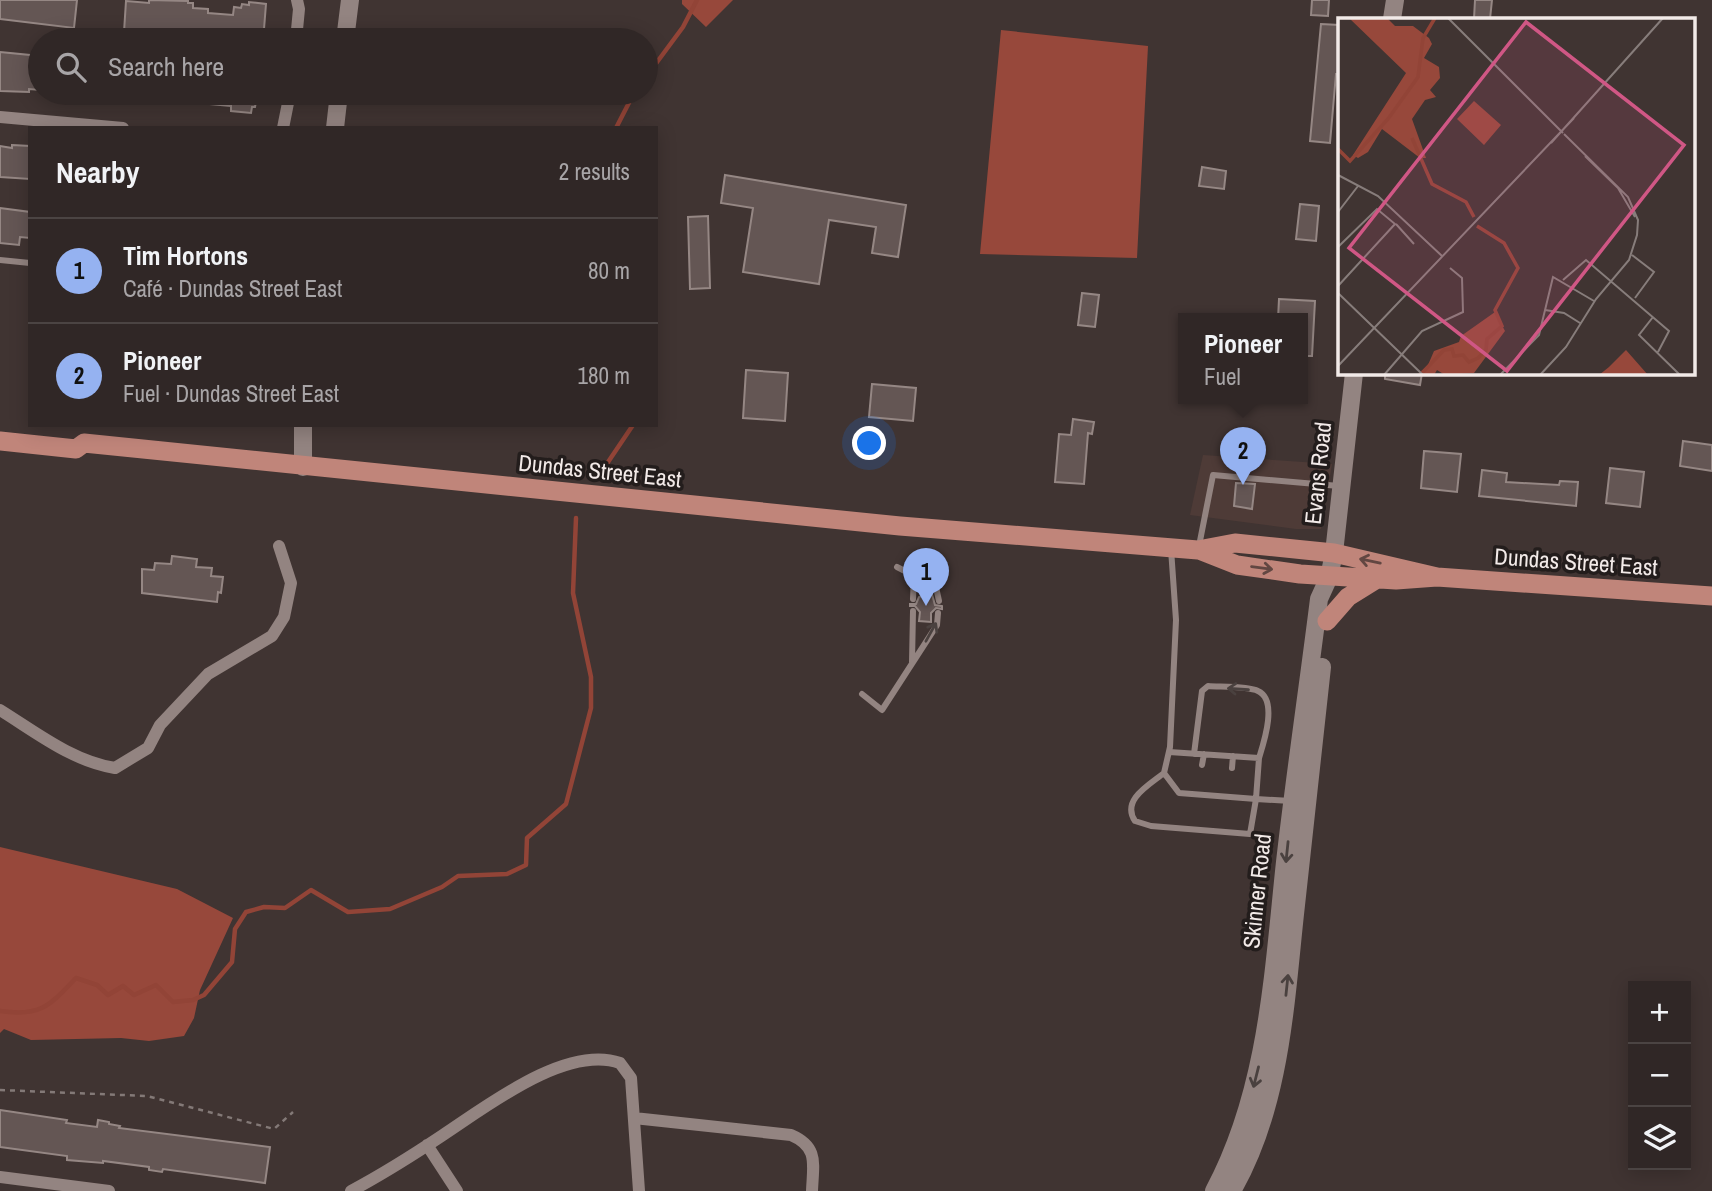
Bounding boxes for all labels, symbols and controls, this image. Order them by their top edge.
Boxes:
inset map [1338,18,1694,374]
search box [28,28,658,105]
icon: search [52,48,90,86]
text: Search here [108,49,224,84]
text: Nearby [56,152,139,192]
text: 2 results [559,156,630,187]
text: Tim Hortons [123,238,248,273]
text: 1 [74,255,84,286]
text: 80 m [588,255,630,286]
text: Café · Dundas Street East [123,273,342,304]
popup [1178,313,1308,404]
text: Pioneer [1204,326,1282,361]
text: Pioneer [123,343,201,378]
text: 2 [74,360,84,391]
text: 180 m [578,360,630,391]
text: Fuel [1204,361,1241,392]
text: Fuel · Dundas Street East [123,378,339,409]
street label: Evans Road [1297,420,1338,526]
your location [852,426,886,460]
pin: 2 [1220,427,1266,485]
street label: Dundas Street East [517,447,683,494]
street label: Dundas Street East [1493,540,1659,583]
pin: 1 [903,548,949,606]
one-way arrow [1359,554,1382,568]
one-way arrow [1250,562,1273,575]
one-way arrow [924,623,938,643]
one-way arrow [1227,682,1250,695]
street label: Skinner Road [1235,832,1278,950]
one-way arrow [1280,840,1293,862]
one-way arrow [1281,974,1294,997]
map controls [1628,981,1691,1170]
button: + [1628,981,1691,1044]
button: − [1628,1044,1691,1107]
one-way arrow [1249,1065,1262,1088]
button: layers [1628,1107,1691,1170]

